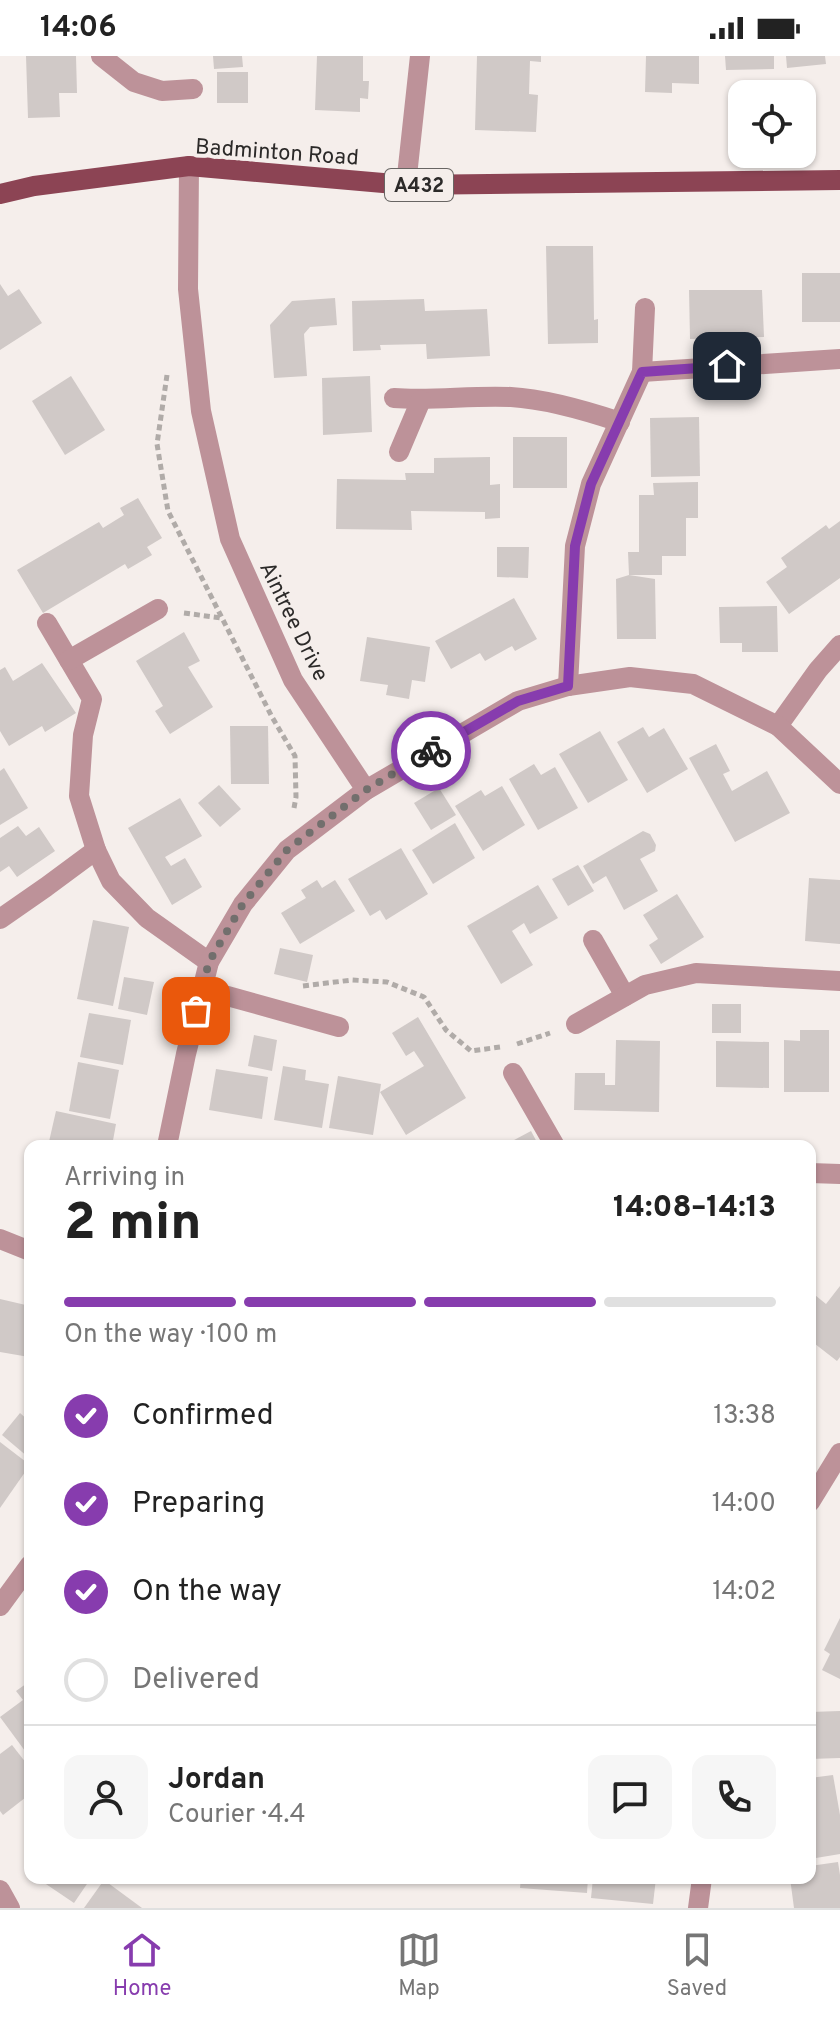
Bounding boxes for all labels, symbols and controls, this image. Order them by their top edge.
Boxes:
text: 14:06 [40,10,117,47]
map controls [728,80,816,168]
button: locate [728,80,816,168]
street label: Badminton Road [194,134,360,173]
road number: A432 [385,169,453,201]
pin [693,332,761,400]
icon: home [705,344,749,388]
street label: Aintree Drive [252,558,333,686]
courier [391,711,471,791]
icon: bike [409,729,453,773]
pin [162,977,230,1045]
icon: bag [174,989,218,1033]
text: Arriving in [64,1162,185,1195]
text: 14:08–14:13 [613,1190,776,1227]
text: 2 min [64,1192,202,1258]
text: On the way · 100 m [64,1319,277,1352]
icon: check [64,1394,108,1438]
text: Confirmed [132,1398,274,1435]
text: 13:38 [713,1400,776,1433]
icon: check [64,1482,108,1526]
text: Preparing [132,1486,265,1523]
text: 14:00 [712,1488,776,1521]
icon: check [64,1570,108,1614]
text: On the way [132,1574,282,1611]
text: 14:02 [712,1576,776,1609]
text: Delivered [132,1662,260,1699]
button: person [64,1755,148,1839]
button: chat [588,1755,672,1839]
button: phone [692,1755,776,1839]
text: Jordan [168,1762,265,1799]
text: Courier · 4.4 [168,1799,306,1832]
tab: Home [113,1928,171,2003]
tab: Map [397,1928,441,2003]
tab: Saved [667,1928,727,2003]

